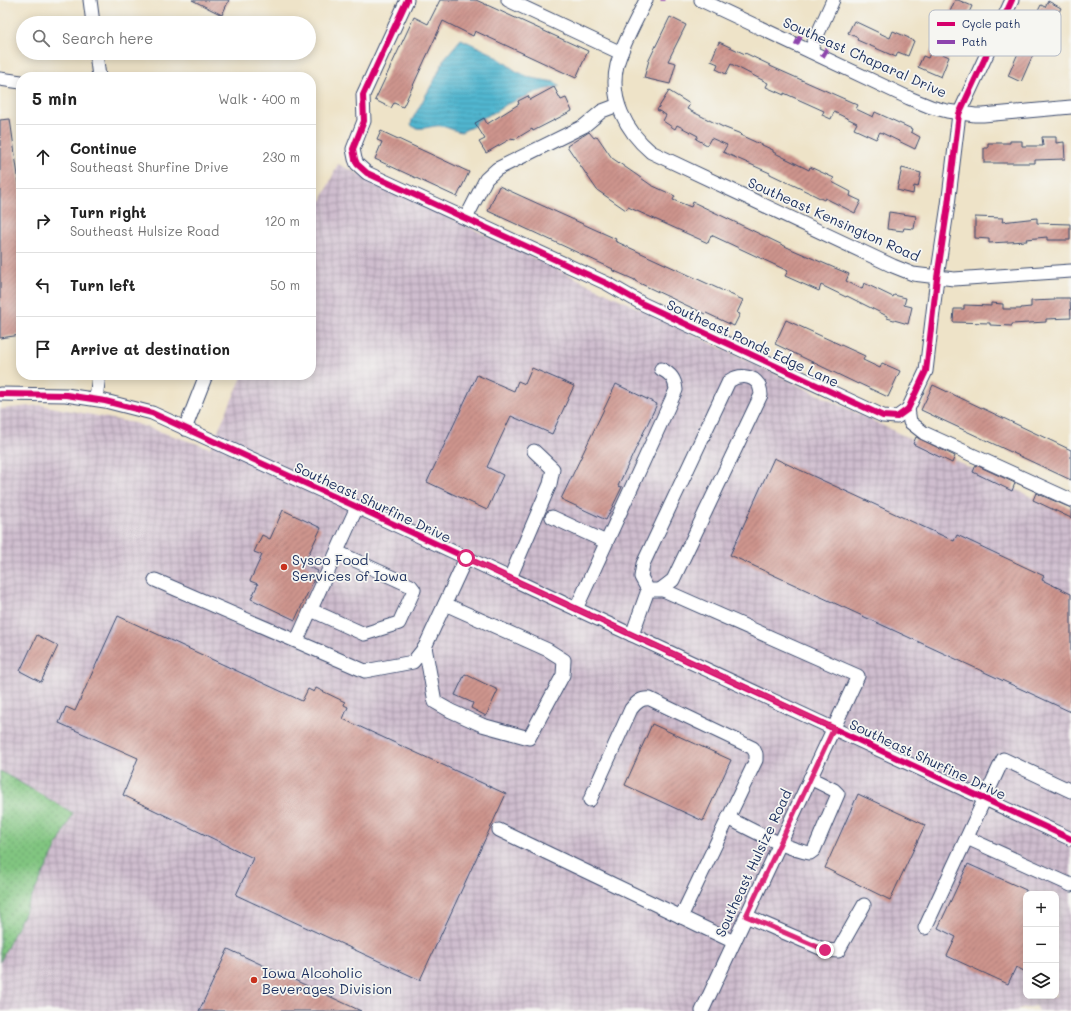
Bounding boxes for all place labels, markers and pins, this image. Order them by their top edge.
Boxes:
place label: Sysco Food Services of Iowa [292,550,408,585]
marker: Sysco Food Services of Iowa [279,562,289,572]
place label: Iowa Alcoholic Beverages Division [262,963,392,998]
marker: Iowa Alcoholic Beverages Division [249,975,259,985]

